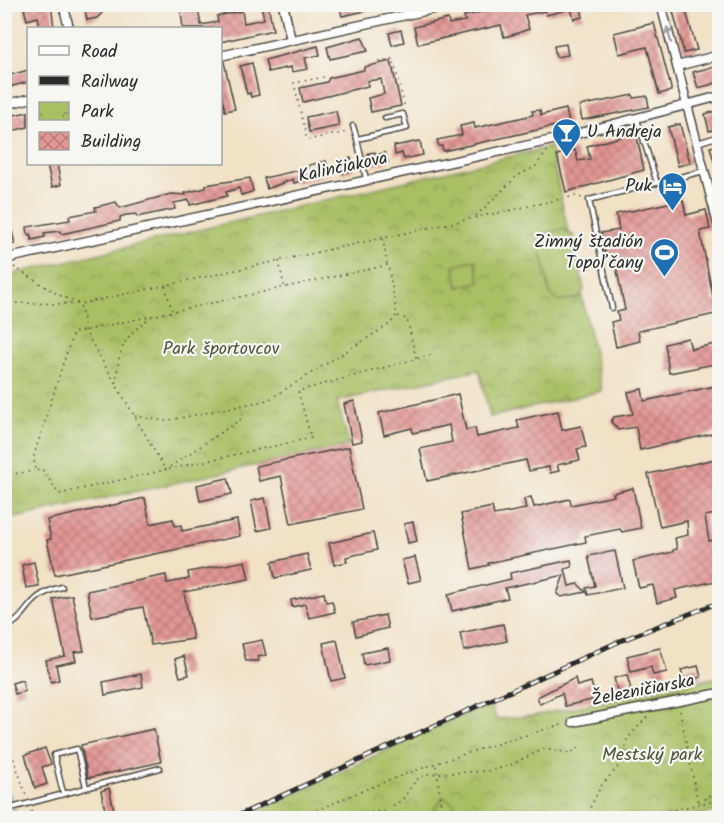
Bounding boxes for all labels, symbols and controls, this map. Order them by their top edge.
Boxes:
one-way arrow [664,26,673,44]
legend [27,27,222,165]
text: Road [81,38,118,67]
text: Railway [81,68,138,97]
text: Park [81,98,114,127]
bar icon: U Andreja [550,116,582,158]
place label: U Andreja [587,118,662,147]
text: Building [81,128,141,157]
street label: Kalinčiakova [296,144,390,192]
hotel icon: Puk [657,170,689,212]
place label: Puk [625,172,653,201]
place label: Zimný štadión Topoľčany [534,228,644,278]
sports icon: Zimný štadión Topoľčany [648,236,680,278]
park label: Park športovcov [163,335,280,364]
street label: Železničiarska [589,667,697,715]
park label: Mestský park [602,741,703,770]

